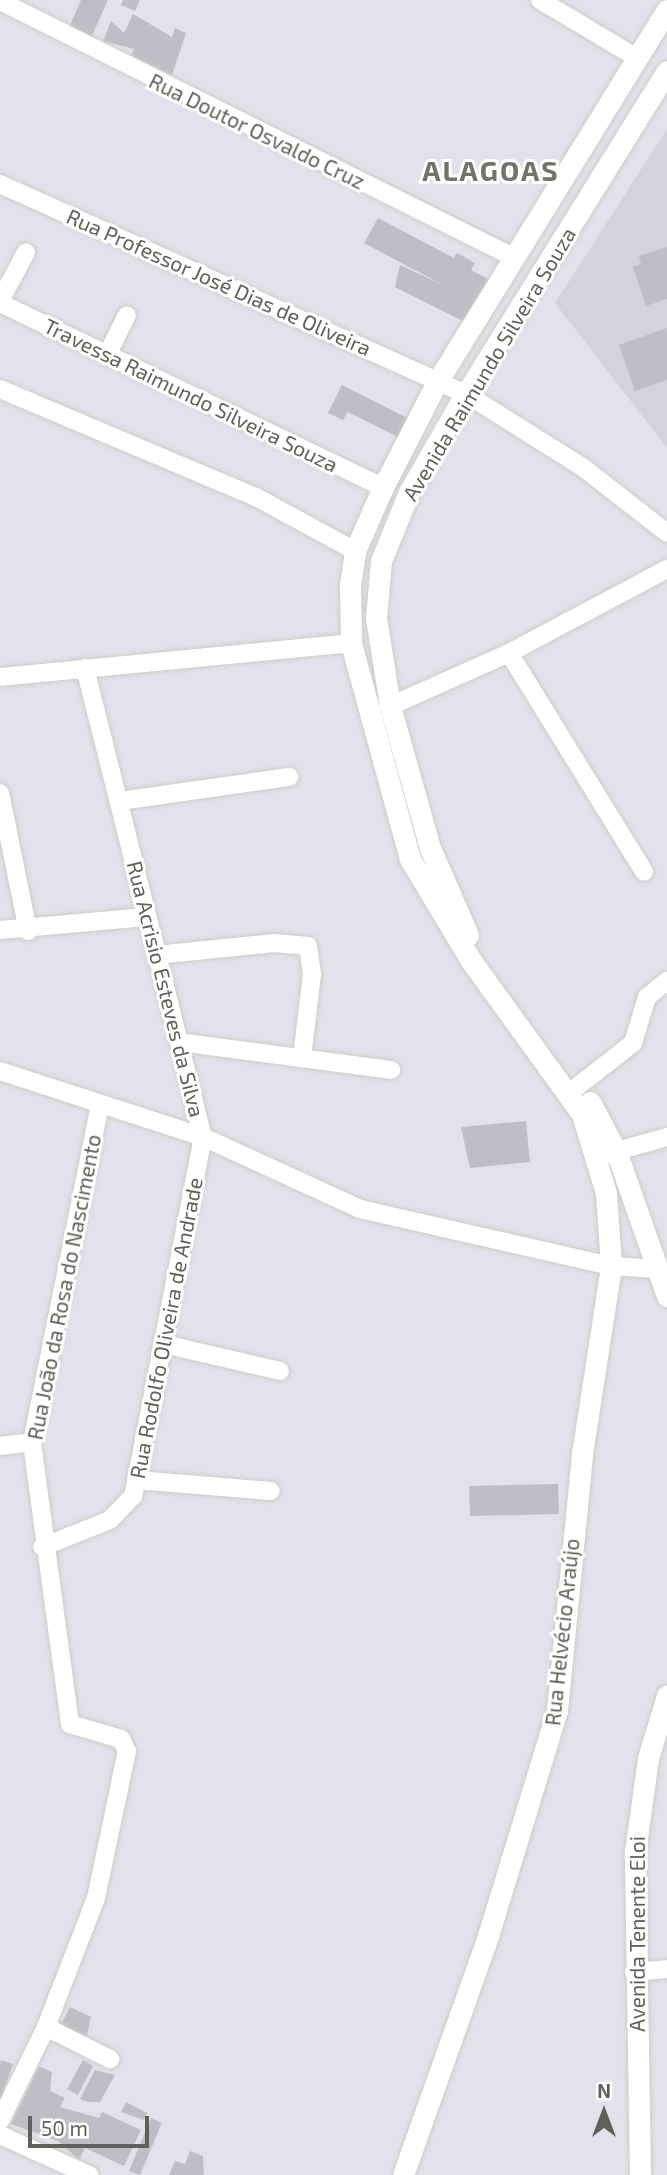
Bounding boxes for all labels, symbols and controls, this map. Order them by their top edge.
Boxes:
street label: Rua Doutor Osvaldo Cruz [145,68,369,194]
district label: ALAGOAS [423,153,559,187]
street label: Rua Professor José Dias de Oliveira [62,203,376,361]
street label: Avenida Raimundo Silveira Souza [397,223,581,505]
street label: Travessa Raimundo Silveira Souza [40,313,342,477]
street label: Rua Acrisio Esteves da Silva [122,858,210,1120]
street label: Rua João da Rosa do Nascimento [22,1132,106,1442]
street label: Rua Rodolfo Oliveira de Andrade [124,1175,208,1481]
street label: Rua Helvécio Araújo [540,1537,584,1727]
street label: Avenida Tenente Eloi [624,1836,650,2032]
north arrow [569,2077,639,2147]
text: N [597,2079,611,2102]
scale bar [32,2102,152,2146]
text: 50 m [41,2115,88,2140]

